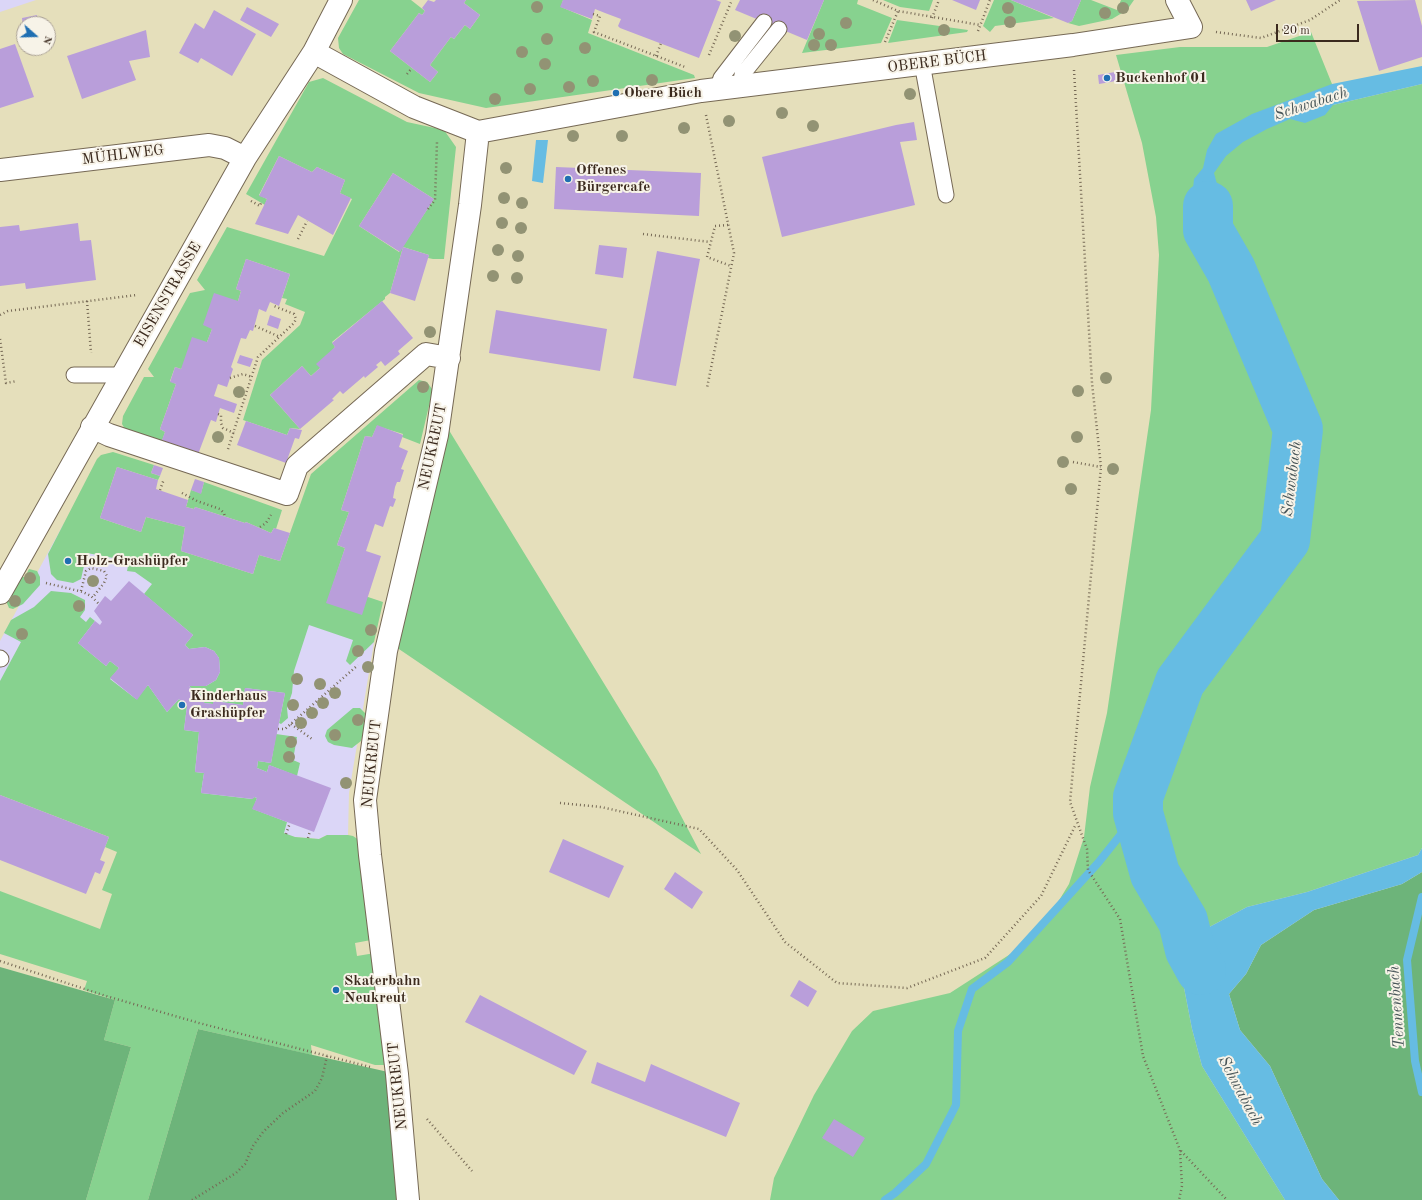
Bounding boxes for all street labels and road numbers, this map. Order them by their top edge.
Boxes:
street label: OBERE BÜCH [886,47,988,77]
street label: MÜHLWEG [81,141,165,169]
street label: EISENSTRASSE [131,239,205,351]
street label: NEUKREUT [415,402,451,492]
street label: NEUKREUT [358,719,386,809]
street label: NEUKREUT [384,1041,412,1131]

